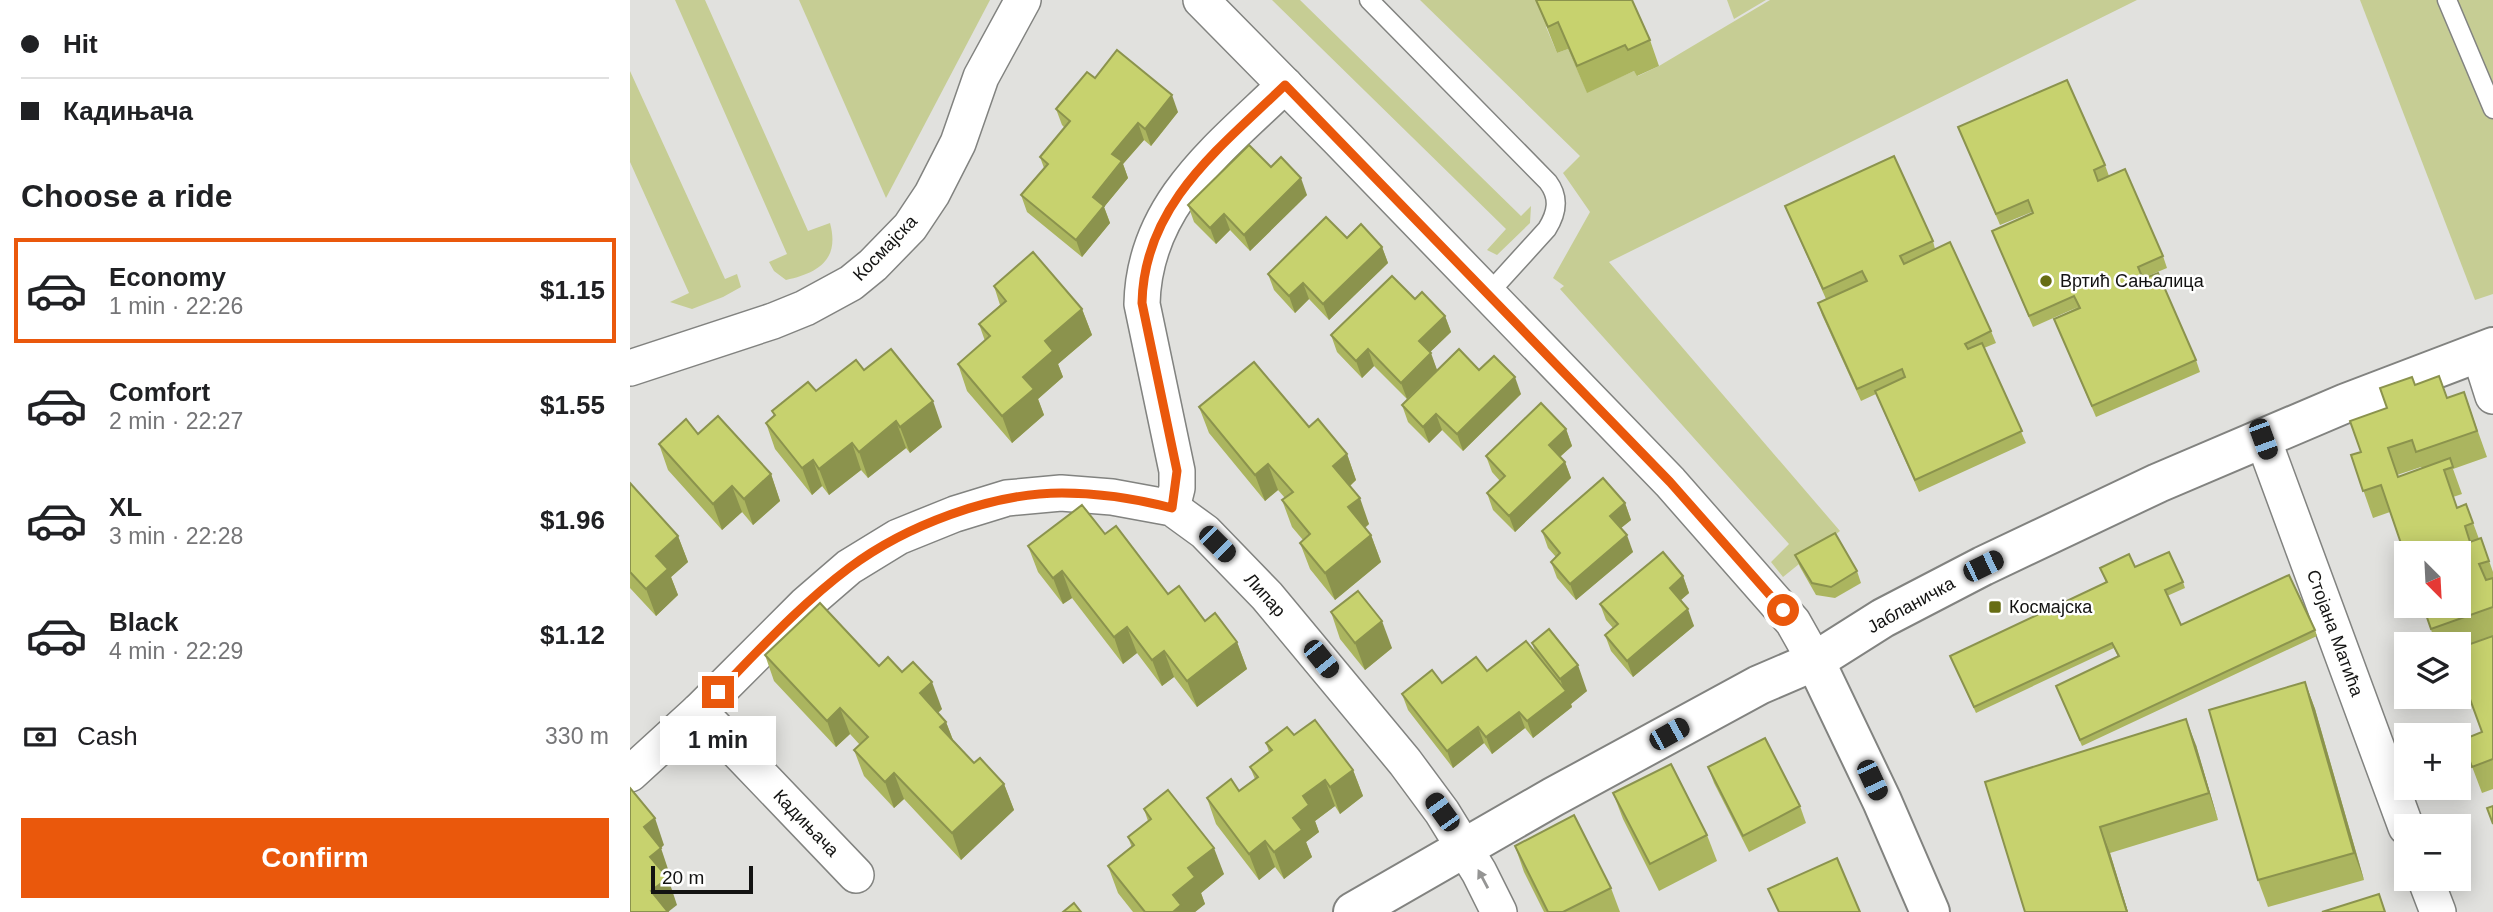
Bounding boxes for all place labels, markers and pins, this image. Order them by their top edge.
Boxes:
place label: Вртић Сањалица [2060,271,2205,291]
marker: Вртић Сањалица [2038,273,2054,289]
place label: Космајска [2009,597,2093,617]
marker: Космајска [1987,599,2003,615]

